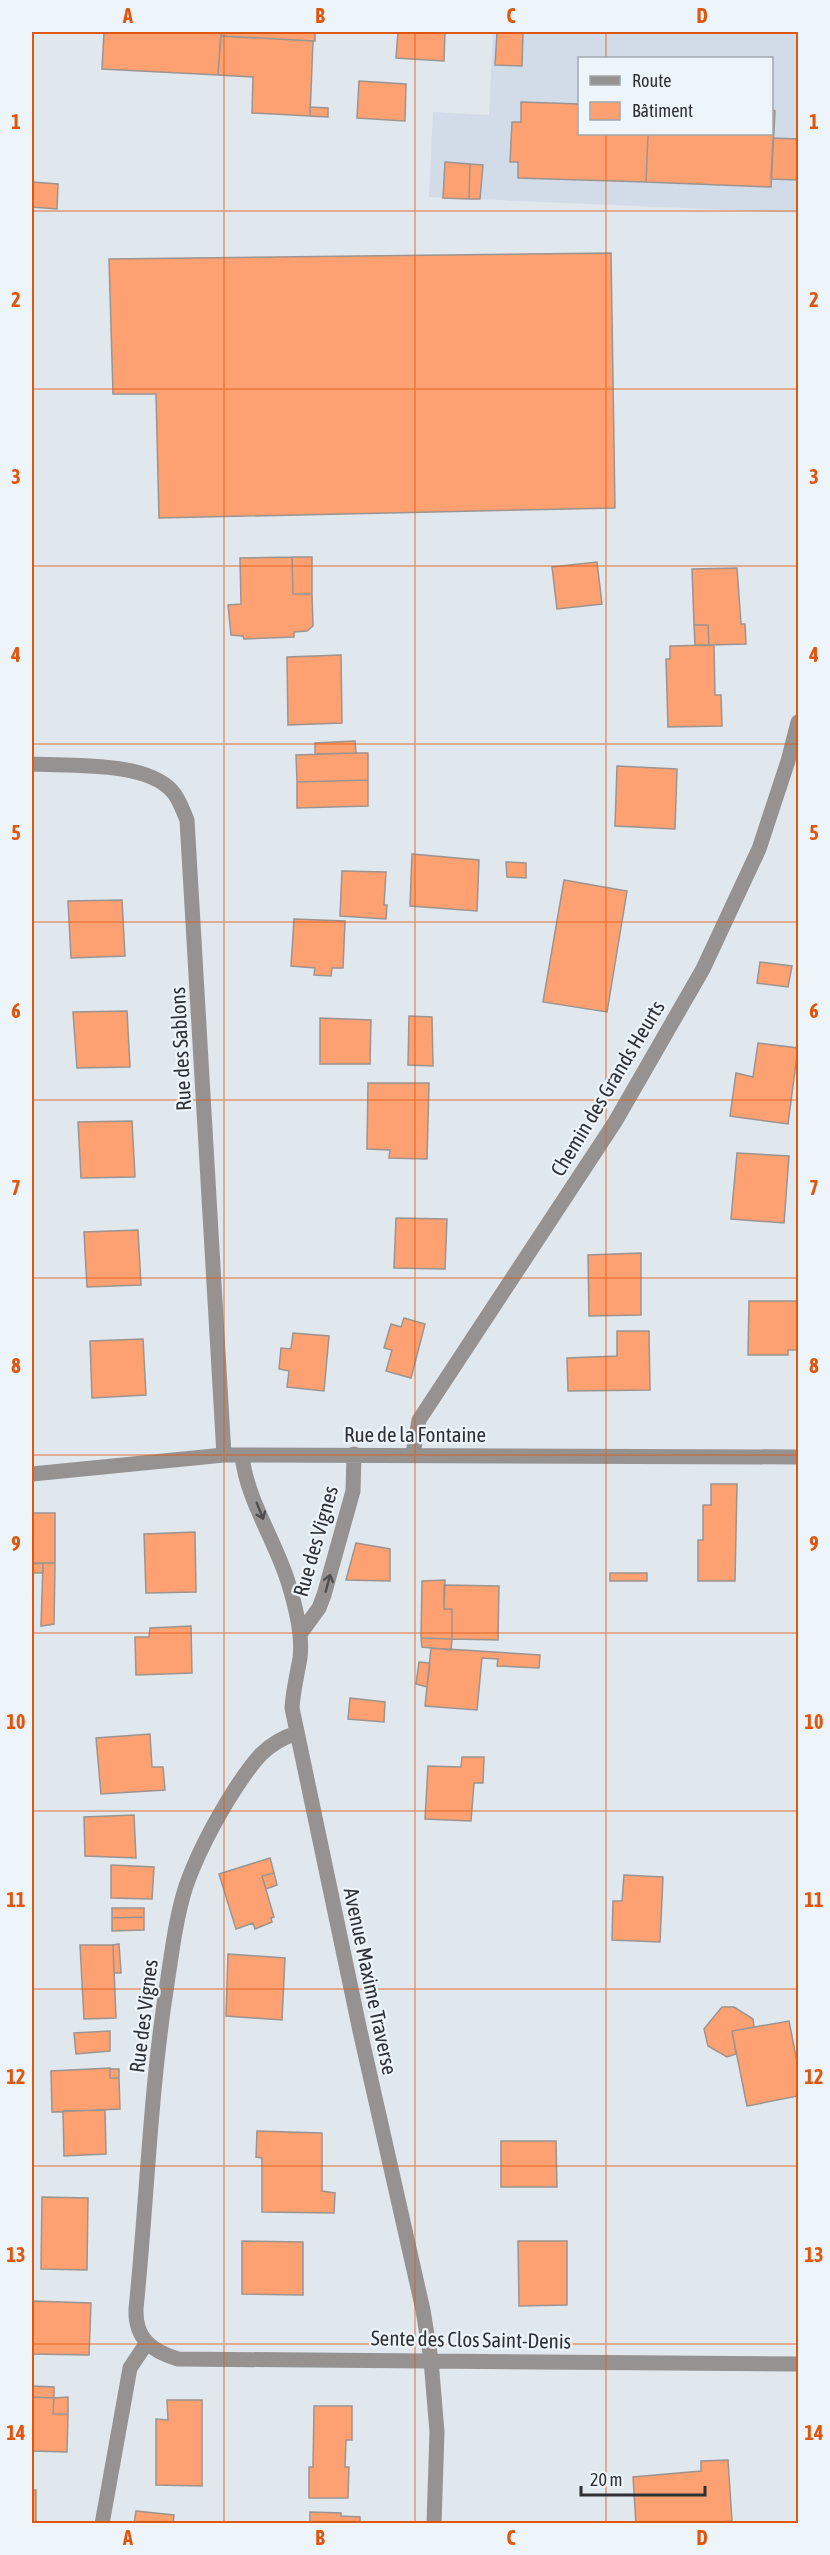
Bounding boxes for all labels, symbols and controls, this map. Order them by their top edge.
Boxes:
text: A [122,4,133,27]
text: B [315,4,325,27]
text: C [507,4,516,27]
text: D [696,4,708,27]
legend [578,57,773,135]
text: Route [632,70,671,91]
text: Bâtiment [632,100,693,121]
text: 1 [11,110,21,133]
text: 1 [809,110,819,133]
text: 2 [11,288,21,311]
text: 2 [809,288,819,311]
text: 3 [11,465,21,488]
text: 3 [809,465,819,488]
text: 4 [10,643,21,666]
text: 4 [808,643,819,666]
text: 5 [11,821,21,844]
text: 5 [809,821,819,844]
street label: Rue des Sablons [165,986,195,1112]
street label: Chemin des Grands Heurts [545,996,669,1180]
text: 6 [11,999,21,1022]
text: 6 [809,999,819,1022]
text: 7 [11,1176,21,1199]
text: 7 [809,1176,819,1199]
text: 8 [11,1354,21,1377]
text: 8 [809,1354,819,1377]
street label: Rue de la Fontaine [344,1422,486,1446]
street label: Rue des Vignes [288,1483,342,1599]
one-way arrow [255,1501,266,1519]
text: 9 [11,1532,21,1555]
text: 9 [809,1532,819,1555]
one-way arrow [322,1574,334,1593]
text: 10 [7,1710,25,1733]
text: 10 [805,1710,823,1733]
street label: Avenue Maxime Traverse [339,1885,403,2077]
text: 11 [7,1888,25,1911]
text: 11 [805,1888,823,1911]
street label: Rue des Vignes [124,1958,162,2074]
text: 12 [7,2065,25,2088]
text: 12 [805,2065,823,2088]
text: 13 [7,2243,25,2266]
text: 13 [805,2243,823,2266]
street label: Sente des Clos Saint-Denis [371,2325,571,2353]
text: 14 [7,2421,25,2444]
text: 14 [805,2421,823,2444]
scale bar [581,2459,706,2497]
text: 20 m [590,2469,622,2490]
text: A [122,2526,133,2549]
text: B [315,2526,325,2549]
text: C [507,2526,516,2549]
text: D [696,2526,708,2549]

